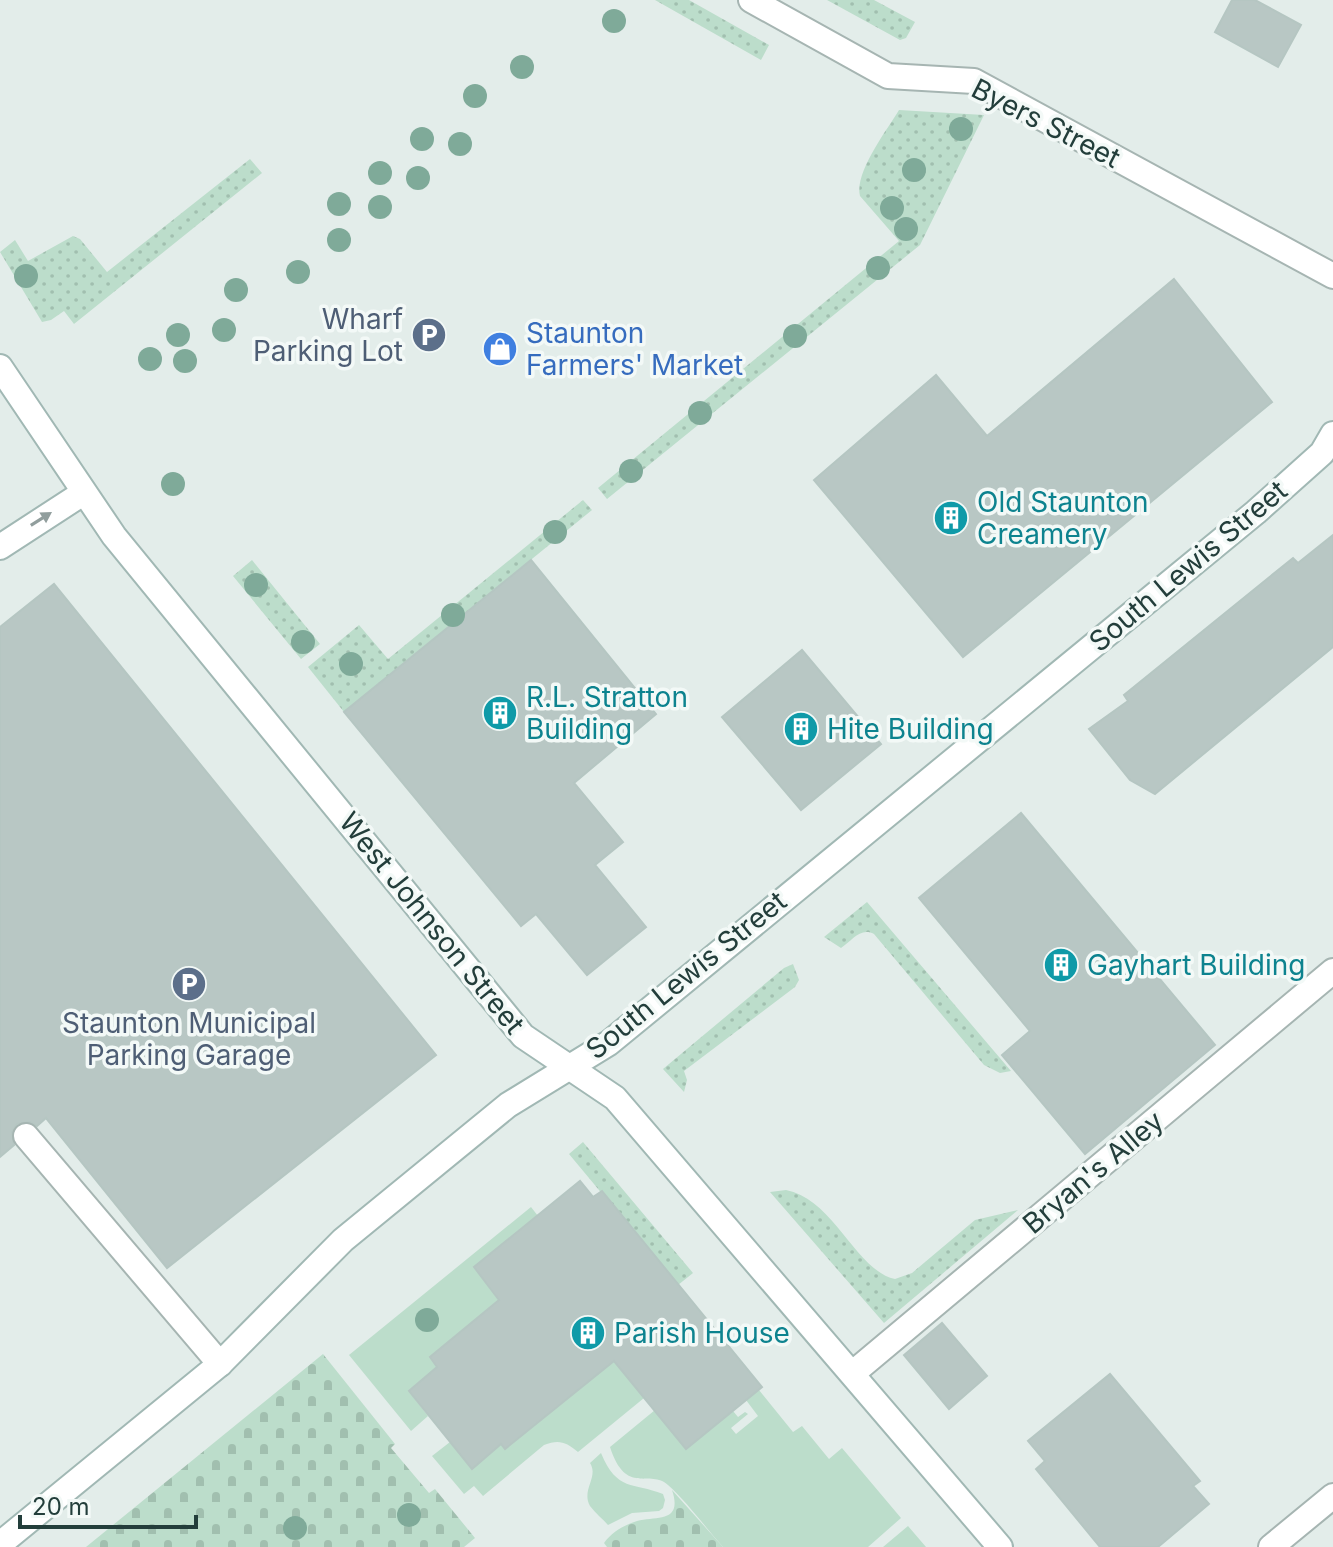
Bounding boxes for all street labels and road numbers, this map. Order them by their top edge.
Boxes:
street label: Byers Street [966,71,1126,175]
street label: South Lewis Street [1082,473,1294,659]
street label: West Johnson Street [332,805,532,1041]
street label: South Lewis Street [579,884,793,1066]
street label: Bryan's Alley [1016,1104,1170,1240]

